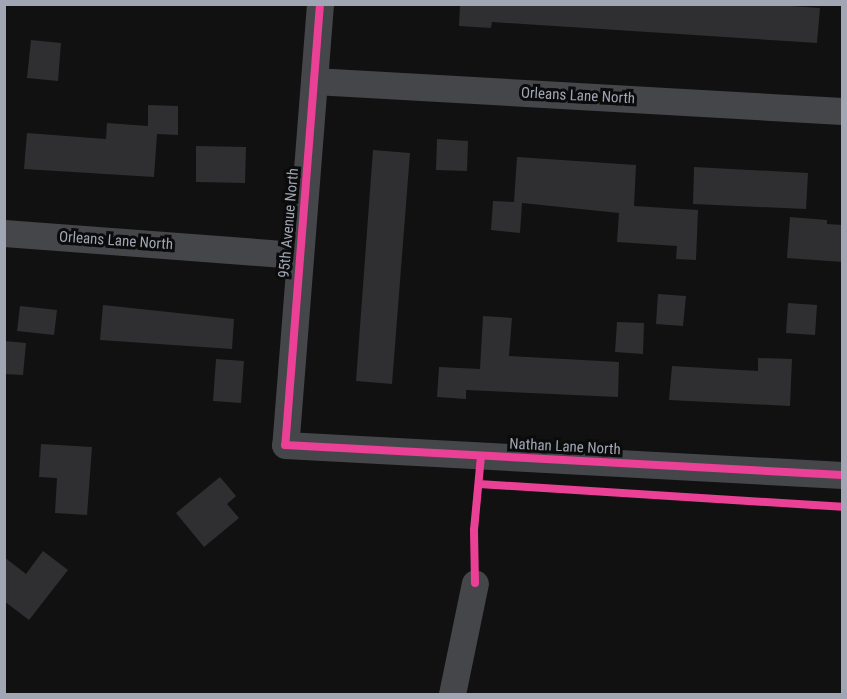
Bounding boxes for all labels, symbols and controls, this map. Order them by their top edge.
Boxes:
street label: Orleans Lane North [520,84,636,108]
street label: 95th Avenue North [275,167,303,279]
street label: Orleans Lane North [58,228,174,254]
street label: Nathan Lane North [509,435,621,459]

